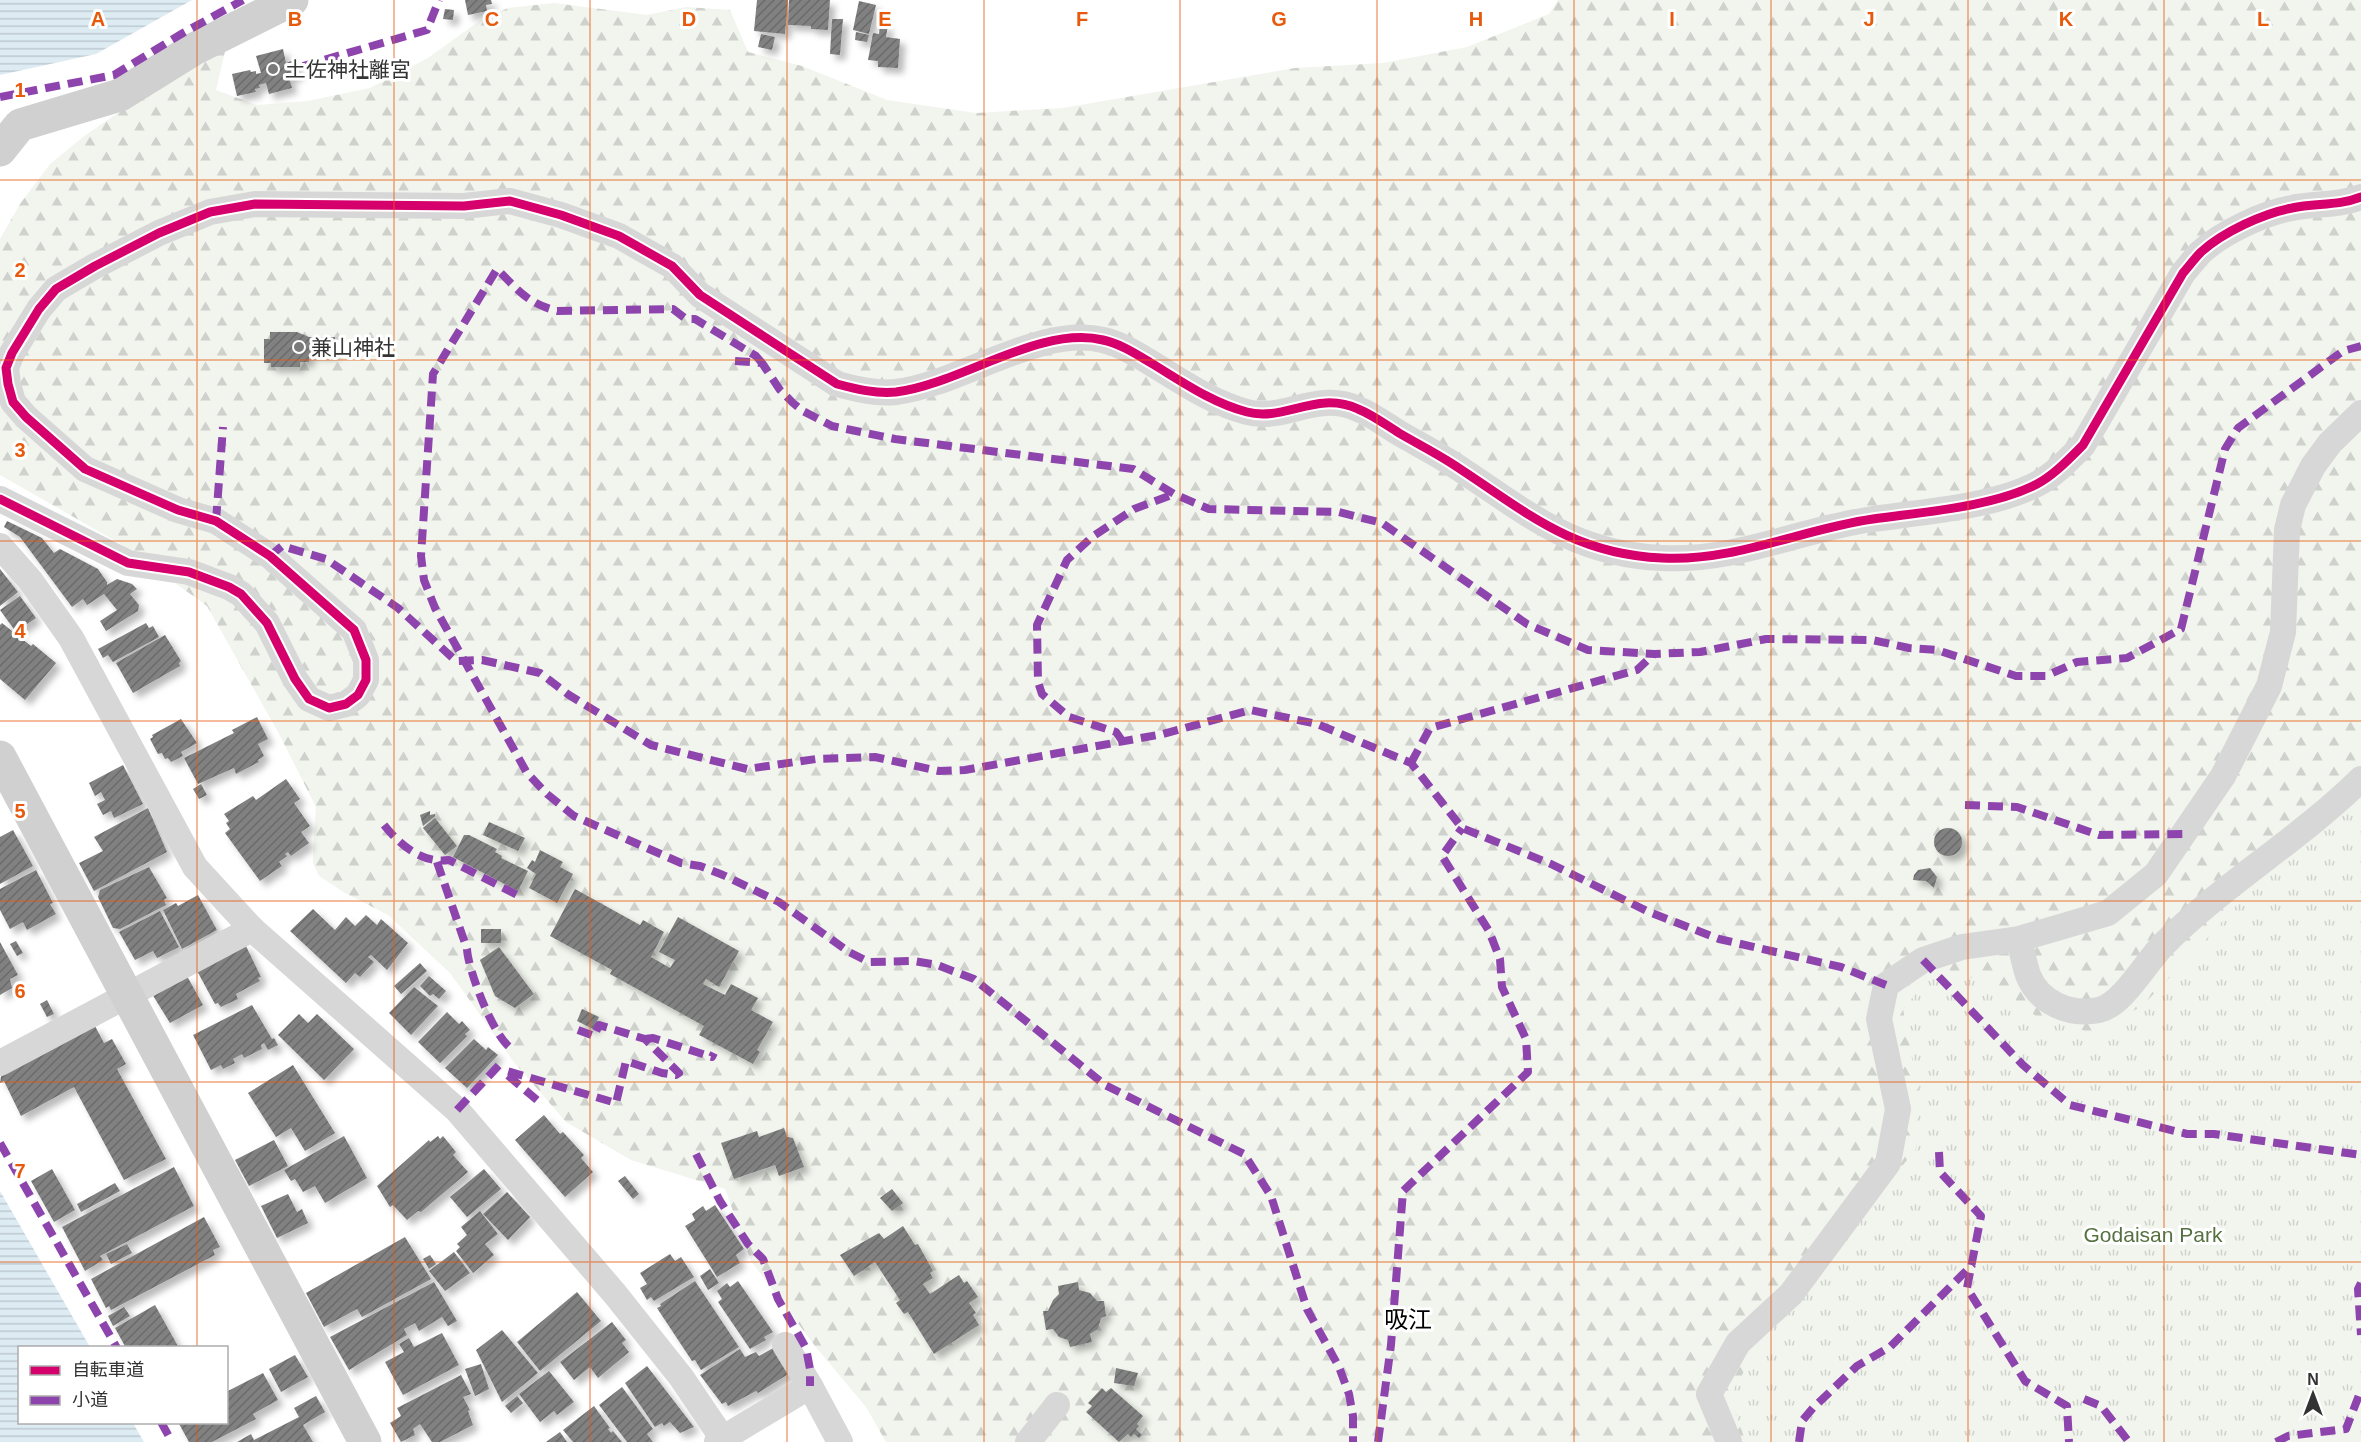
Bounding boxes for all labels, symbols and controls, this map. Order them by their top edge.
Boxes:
text: A [91,8,105,30]
text: B [288,8,302,30]
text: C [485,8,499,30]
text: D [682,8,696,30]
text: E [878,8,892,30]
text: F [1076,8,1088,30]
text: G [1271,8,1287,30]
text: H [1469,8,1483,30]
text: I [1669,8,1675,30]
text: J [1863,8,1875,30]
text: K [2059,8,2074,30]
text: L [2257,8,2269,30]
place label: 土佐神社離宮 [285,58,411,81]
marker: 土佐神社離宮 [266,62,280,76]
text: 1 [14,79,26,101]
text: 2 [14,259,26,281]
place label: 兼山神社 [311,336,395,359]
marker: 兼山神社 [292,340,306,354]
text: 3 [14,439,26,461]
text: 4 [14,620,26,642]
text: 5 [14,800,26,822]
text: 6 [14,980,26,1002]
text: 7 [14,1160,26,1182]
park label: Godaisan Park [2084,1223,2223,1246]
district label: 吸江 [1384,1306,1432,1333]
legend [18,1346,228,1424]
text: 自転車道 [72,1360,144,1380]
north arrow [2283,1364,2343,1424]
text: N [2307,1371,2319,1388]
text: 小道 [72,1390,108,1410]

